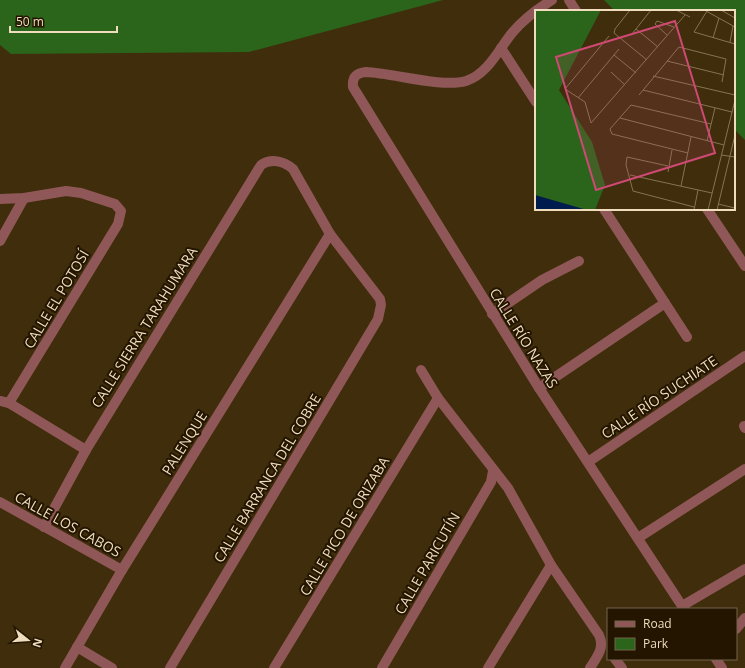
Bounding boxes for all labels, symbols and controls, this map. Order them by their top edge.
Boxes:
scale bar [10,8,117,34]
inset map [535,10,735,210]
text: 50 m [16,13,44,30]
street label: CALLE SIERRA TARAHUMARA [87,243,202,411]
street label: CALLE EL POTOSÍ [19,246,93,352]
street label: CALLE RÍO NAZAS [486,284,562,392]
street label: CALLE RÍO SUCHIATE [597,351,721,443]
street label: CALLE BARRANCA DEL COBRE [209,390,325,566]
street label: PALENQUE [157,408,211,478]
street label: CALLE PICO DE ORIZABA [295,453,393,599]
street label: CALLE LOS CABOS [12,487,124,561]
street label: CALLE PARICUTÍN [390,509,464,617]
legend [607,608,737,660]
text: Road [643,615,672,632]
north arrow [8,620,48,660]
text: Park [643,635,669,652]
text: N [30,637,47,650]

